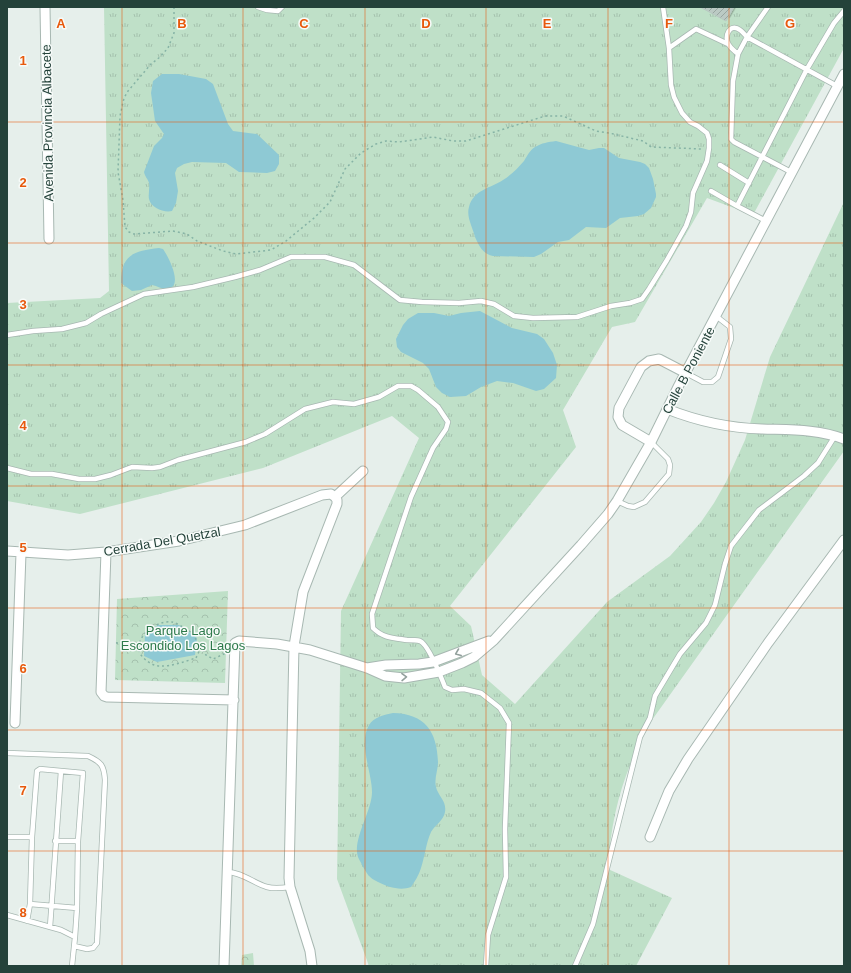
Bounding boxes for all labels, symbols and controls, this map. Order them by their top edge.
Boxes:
text: A [56,16,66,31]
text: B [177,16,187,31]
text: C [299,16,309,31]
text: D [421,16,431,31]
text: E [543,16,552,31]
text: F [665,16,673,31]
text: G [785,16,795,31]
street label: Avenida Provincia Albacete [39,44,56,202]
text: 1 [19,53,27,68]
text: 2 [19,175,27,190]
text: 3 [19,297,27,312]
street label: Calle B Poniente [659,324,718,417]
text: 4 [19,418,27,433]
street label: Cerrada Del Quetzal [102,524,222,559]
text: 5 [19,540,27,555]
park label: Parque Lago Escondido Los Lagos [121,623,246,653]
one-way arrow [454,648,462,656]
text: 6 [19,661,27,676]
one-way arrow [401,673,407,682]
text: 7 [19,783,27,798]
text: 8 [19,905,27,920]

